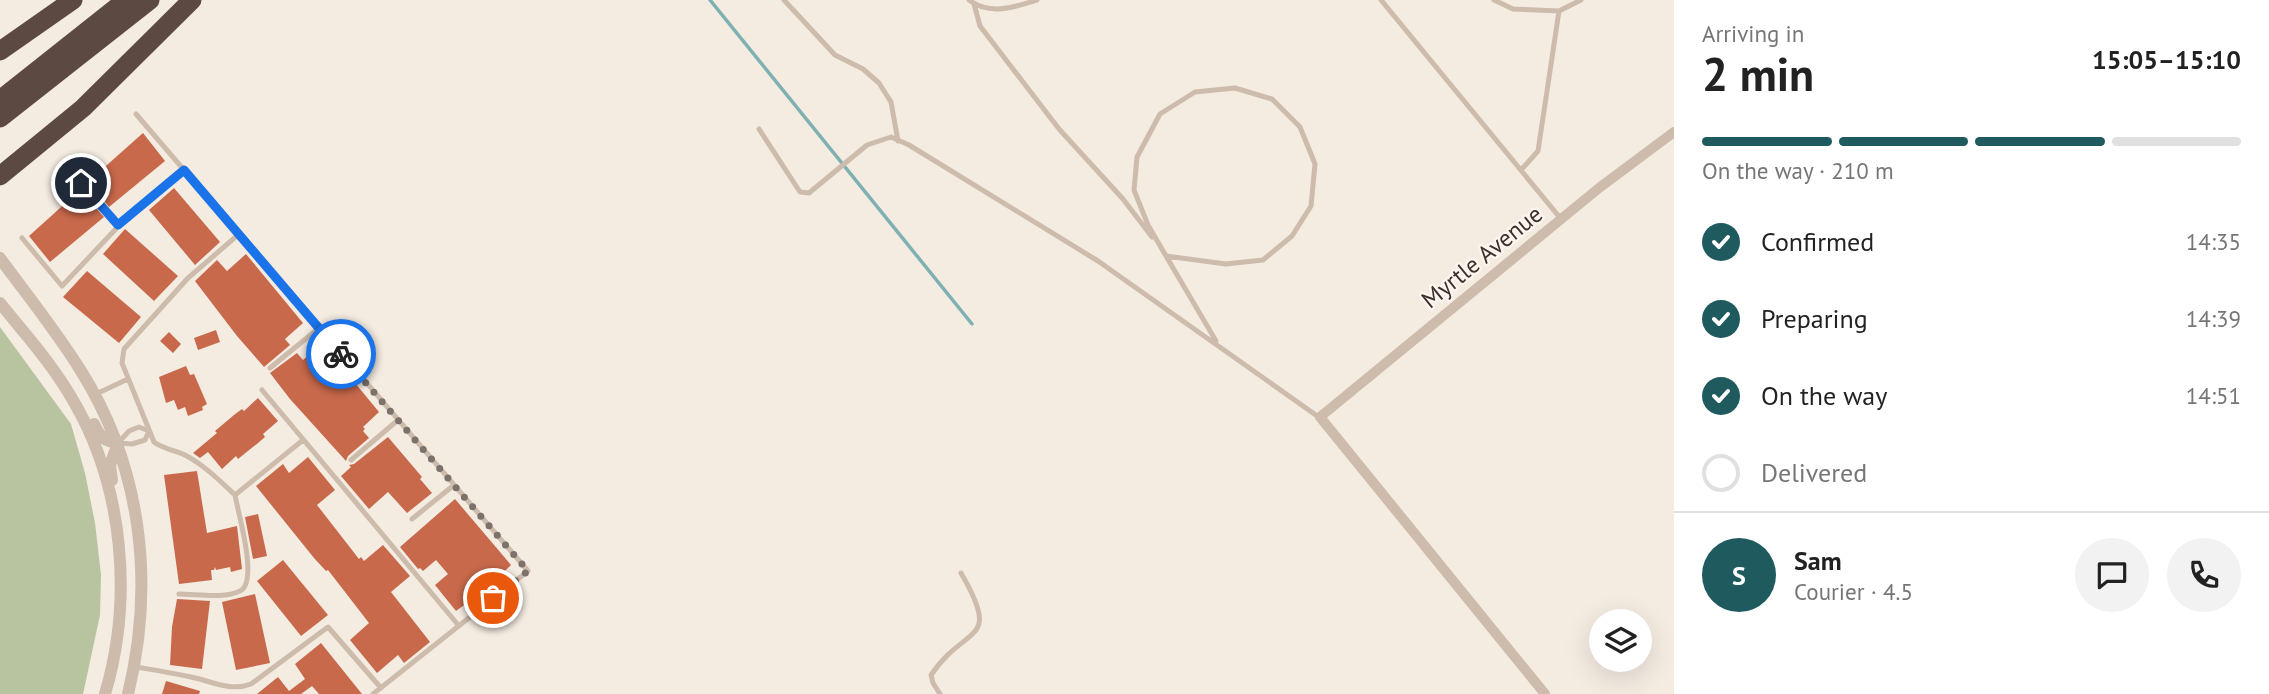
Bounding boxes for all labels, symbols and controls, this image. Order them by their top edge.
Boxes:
text: Arriving in [1702,19,1804,48]
text: 15:05–15:10 [2092,43,2241,76]
text: 2 min [1702,44,1814,104]
pin [51,153,111,213]
text: On the way · 210 m [1702,156,1894,185]
icon: home [62,164,100,202]
street label: Myrtle Avenue [1415,198,1549,315]
icon: check [1702,223,1740,261]
text: Confirmed [1761,225,1874,258]
text: 14:35 [2186,227,2241,256]
icon: check [1702,300,1740,338]
text: Preparing [1761,302,1868,335]
text: 14:39 [2186,304,2241,333]
courier [306,319,376,389]
icon: bike [322,335,360,373]
icon: check [1702,377,1740,415]
text: On the way [1761,379,1887,412]
text: 14:51 [2186,381,2241,410]
text: Delivered [1761,456,1867,489]
button: chat [2075,538,2149,612]
button: phone [2167,538,2241,612]
text: Sam [1794,544,1842,577]
text: S [1732,559,1746,592]
pin [463,568,523,628]
text: Courier · 4.5 [1794,577,1913,606]
icon: bag [474,579,512,617]
map controls [1589,609,1652,672]
button: layers [1589,609,1652,672]

